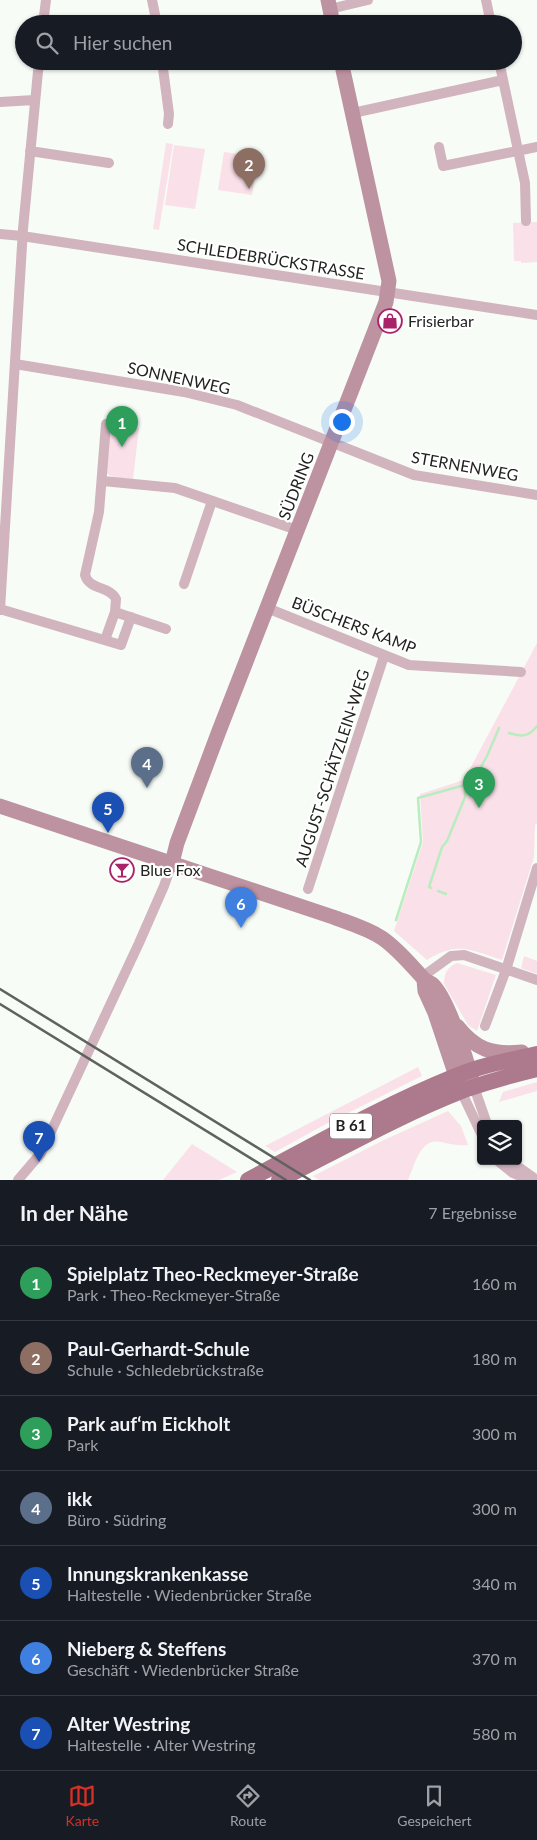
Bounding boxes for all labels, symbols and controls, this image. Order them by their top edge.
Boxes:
search box [15,15,522,70]
icon: search [33,29,61,57]
text: Hier suchen [73,31,172,54]
pin: 2 [233,148,265,189]
street label: SCHLEDEBRÜCKSTRASSE [176,234,366,283]
shop icon: Frisierbar [377,308,403,334]
place label: Frisierbar [408,311,474,330]
street label: SONNENWEG [126,357,232,398]
pin: 1 [106,406,138,447]
your location [329,409,355,435]
street label: STERNENWEG [410,447,520,484]
street label: SÜDRING [274,449,317,522]
street label: BÜSCHERS KAMP [289,592,419,657]
street label: AUGUST-SCHÄTZLEIN-WEG [291,667,372,869]
pin: 4 [131,747,163,788]
pin: 3 [463,767,495,808]
pin: 5 [92,792,124,833]
bar icon: Blue Fox [109,857,135,883]
place label: Blue Fox [140,860,200,879]
pin: 6 [225,887,257,928]
road number: B 61 [330,1114,372,1138]
map controls [477,1120,522,1165]
button: layers [477,1120,522,1165]
pin: 7 [23,1121,55,1162]
text: In der Nähe [20,1200,128,1225]
text: 7 Ergebnisse [428,1203,517,1222]
text: Spielplatz Theo-Reckmeyer-Straße [67,1262,359,1285]
text: 1 [31,1274,41,1293]
text: 160 m [472,1274,517,1293]
text: Park · Theo-Reckmeyer-Straße [67,1285,280,1304]
text: Paul-Gerhardt-Schule [67,1337,250,1360]
text: 2 [31,1349,41,1368]
text: 180 m [472,1349,517,1368]
text: Schule · Schledebrückstraße [67,1360,264,1379]
text: Park auf‘m Eickholt [67,1412,230,1435]
text: 3 [31,1424,41,1443]
text: 300 m [472,1424,517,1443]
text: Park [67,1435,98,1454]
text: ikk [67,1487,92,1510]
text: 4 [31,1499,41,1518]
text: 300 m [472,1499,517,1518]
text: Büro · Südring [67,1510,166,1529]
text: Innungskrankenkasse [67,1562,248,1585]
text: 5 [31,1574,41,1593]
text: 340 m [472,1574,517,1593]
text: Haltestelle · Wiedenbrücker Straße [67,1585,312,1604]
text: Nieberg & Steffens [67,1637,226,1660]
text: 6 [31,1649,41,1668]
text: 370 m [472,1649,517,1668]
text: Geschäft · Wiedenbrücker Straße [67,1660,299,1679]
text: Alter Westring [67,1712,190,1735]
text: 7 [31,1724,41,1743]
text: 580 m [472,1724,517,1743]
text: Haltestelle · Alter Westring [67,1735,256,1754]
tab: Karte [65,1782,99,1829]
tab: Route [230,1782,266,1829]
tab: Gespeichert [397,1782,472,1829]

